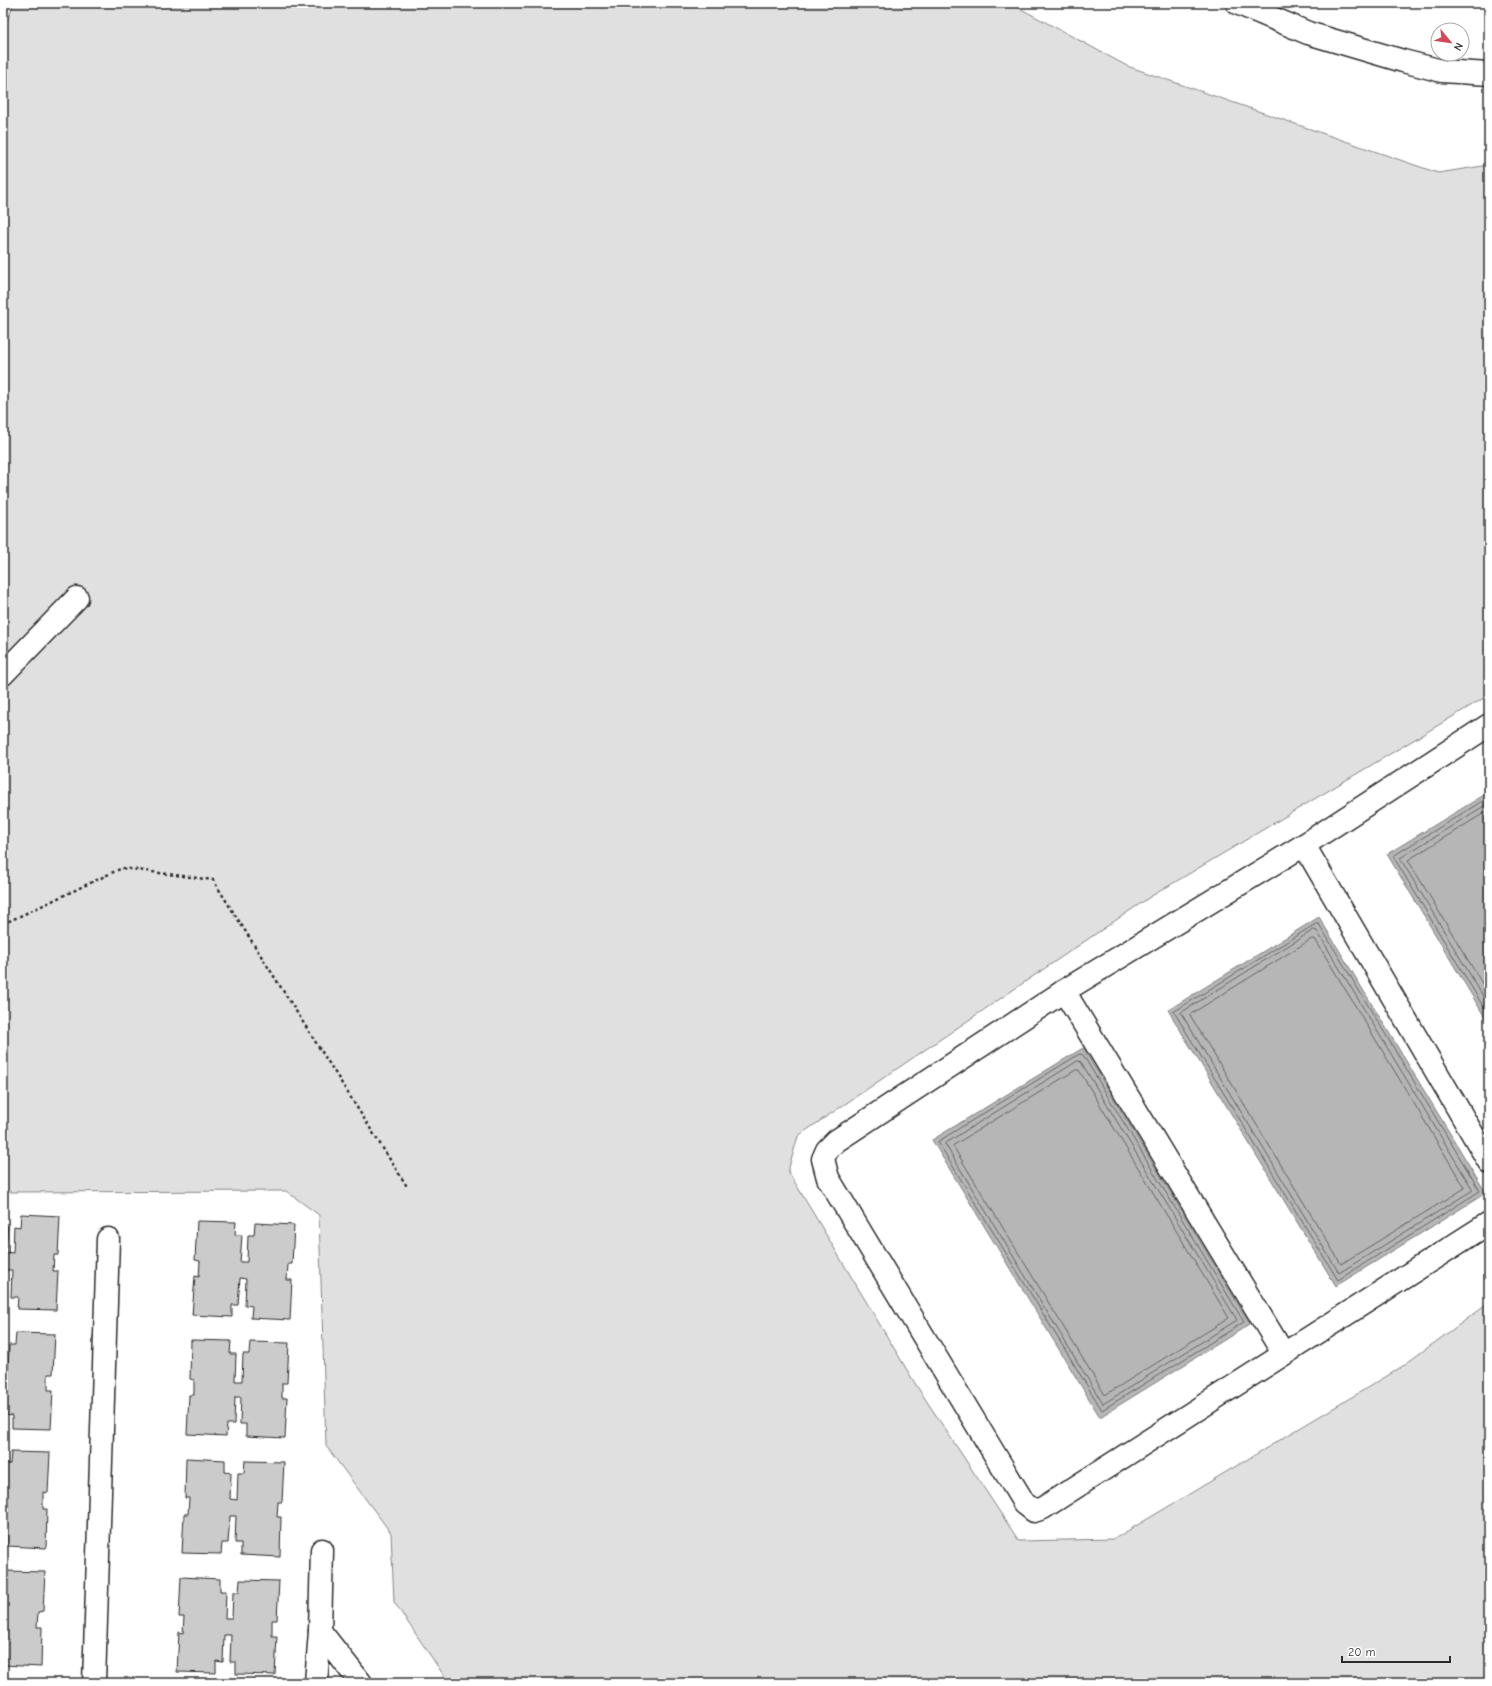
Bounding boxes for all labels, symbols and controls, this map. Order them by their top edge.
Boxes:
north arrow [1430,22,1470,62]
text: N [1451,40,1466,53]
scale bar [1342,1638,1450,1664]
text: 20 m [1348,1645,1376,1659]

